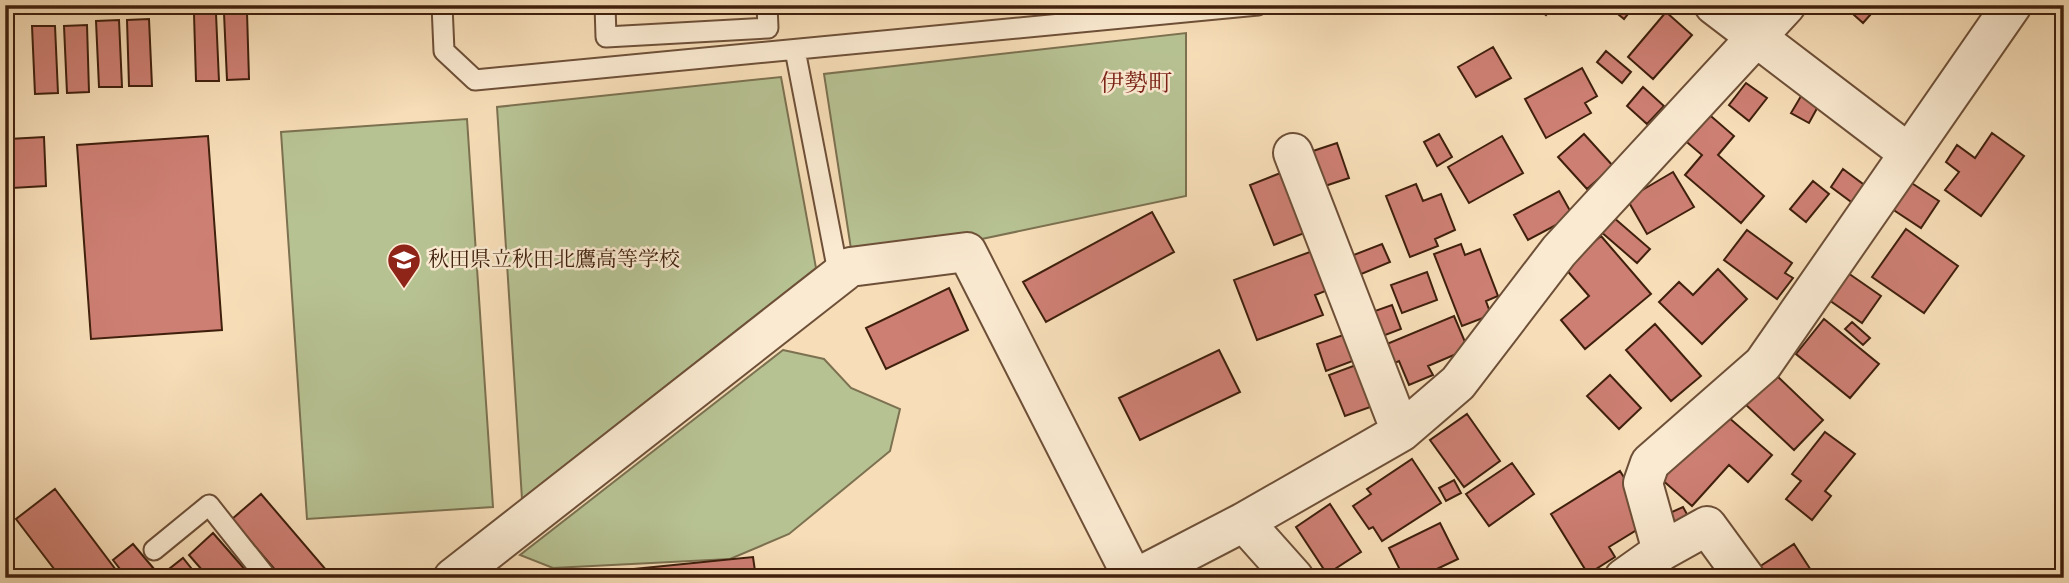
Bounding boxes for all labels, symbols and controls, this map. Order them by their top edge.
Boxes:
district label: 伊勢町 [1100,70,1172,97]
school or university icon: 秋田県立秋田北鷹高等学校 [385,241,423,290]
place label: 秋田県立秋田北鷹高等学校 [428,248,680,271]

